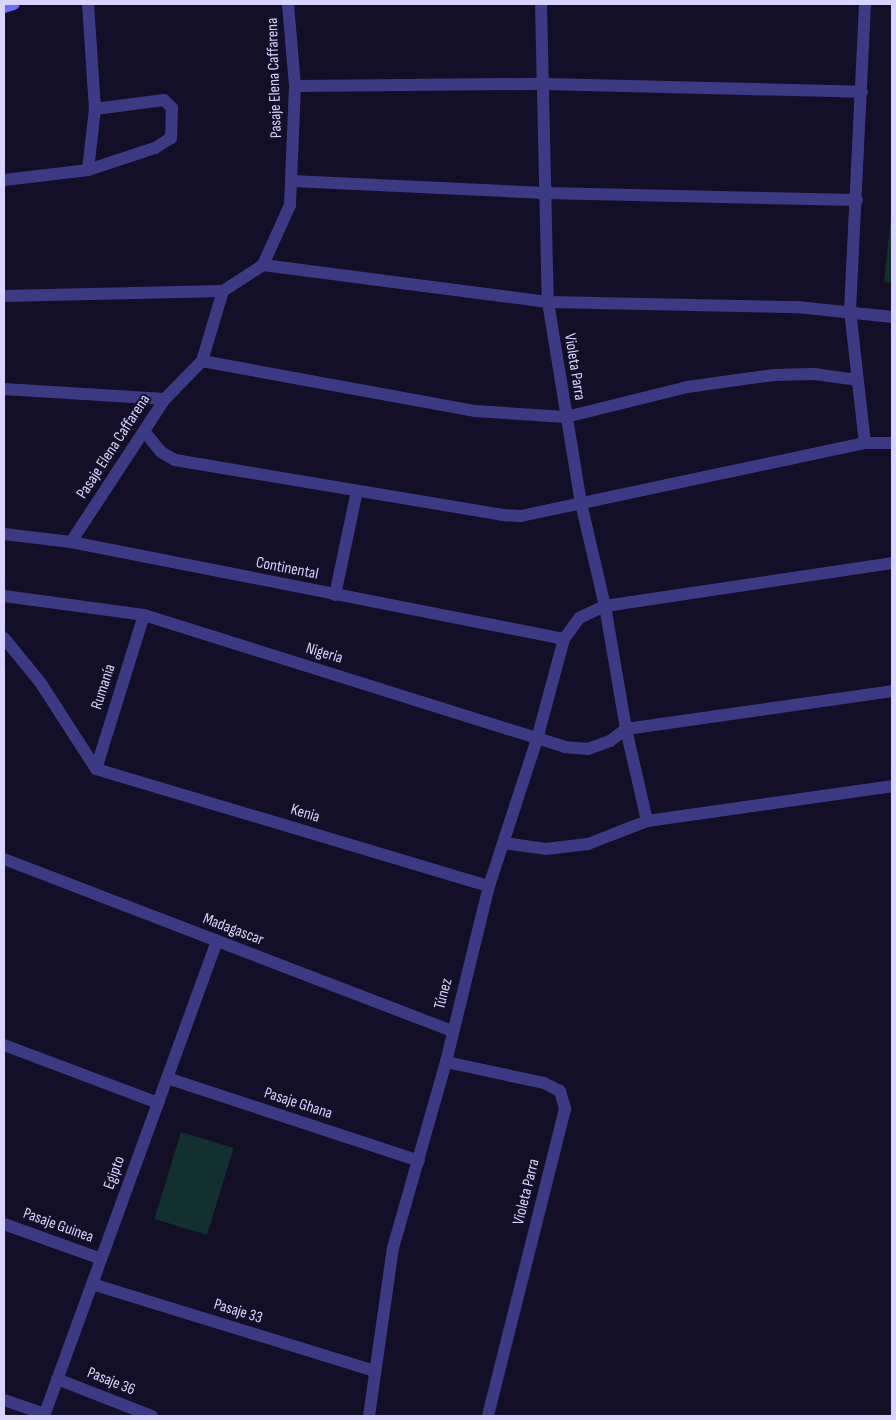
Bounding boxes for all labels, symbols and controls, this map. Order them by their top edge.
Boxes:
street label: Pasaje Elena Caffarena [263,17,287,139]
street label: Violeta Parra [559,332,589,402]
street label: Pasaje Elena Caffarena [73,391,155,503]
street label: Continental [254,554,320,584]
street label: Nigeria [303,639,345,669]
street label: Rumanía [88,662,120,712]
street label: Kenia [288,801,322,827]
street label: Madagascar [200,910,266,950]
street label: Túnez [431,977,457,1011]
street label: Pasaje Ghana [262,1084,334,1124]
street label: Egipto [100,1154,130,1192]
street label: Violeta Parra [510,1157,544,1227]
street label: Pasaje Guinea [20,1204,96,1248]
street label: Pasaje 33 [211,1296,265,1328]
street label: Pasaje 36 [84,1364,138,1400]

